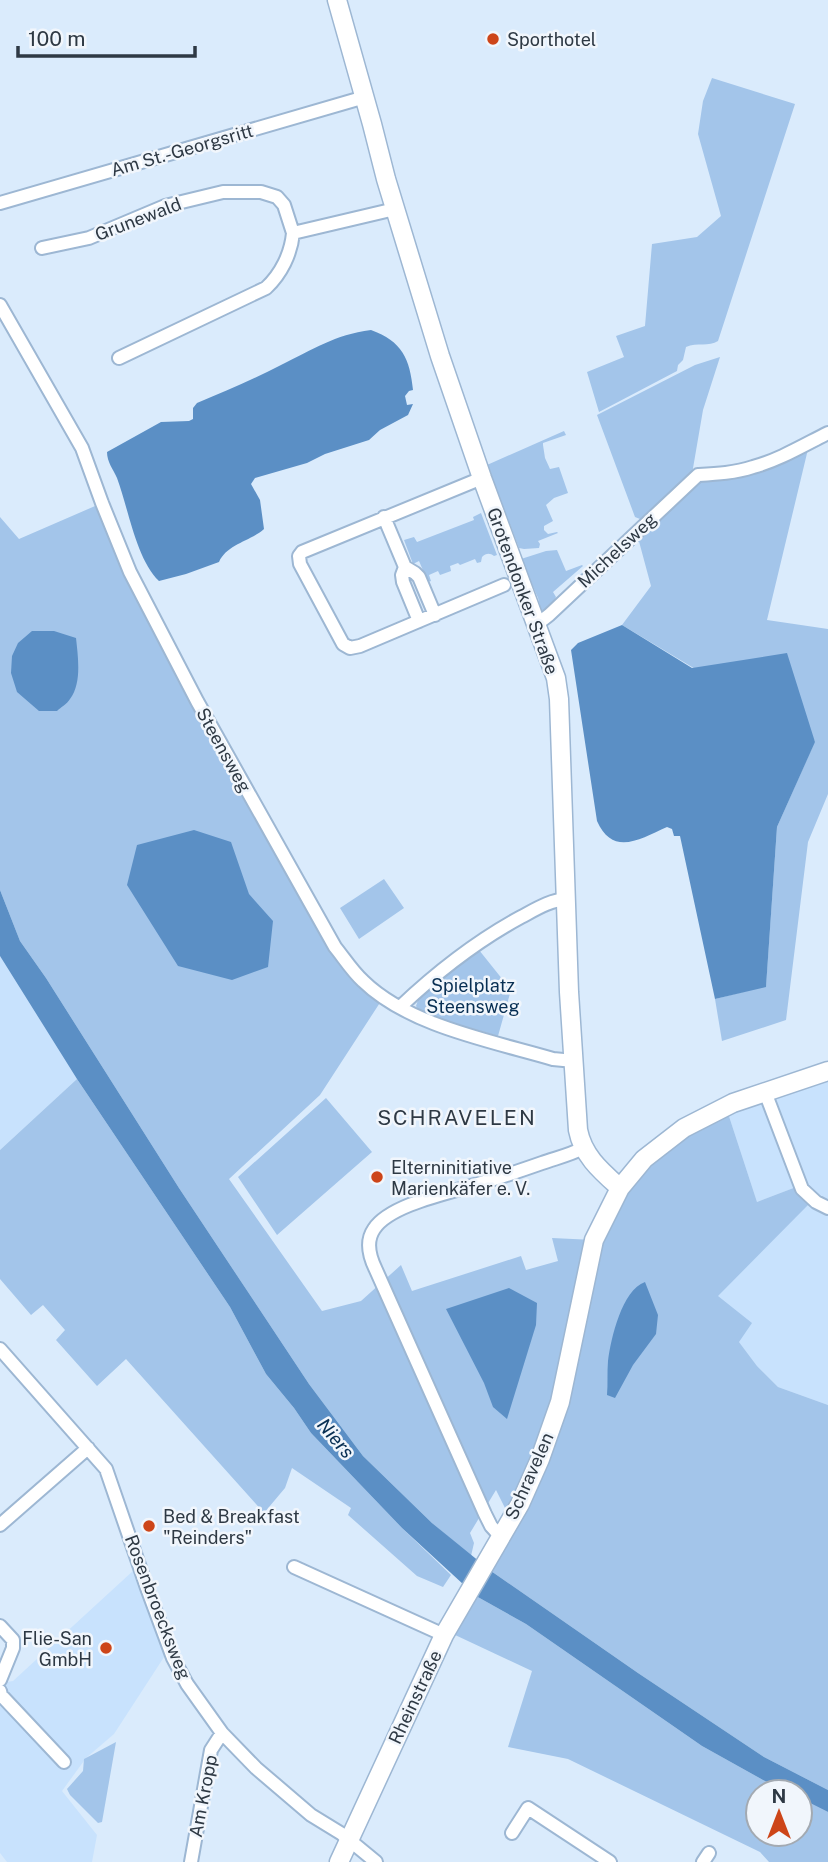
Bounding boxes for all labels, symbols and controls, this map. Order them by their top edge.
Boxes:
scale bar [18,14,194,58]
text: 100 m [28,26,85,51]
place label: Sporthotel [507,29,596,50]
marker: Sporthotel [485,31,501,47]
street label: Am St.-Georgsritt [108,120,256,180]
street label: Grunewald [92,193,184,245]
street label: Grotendonker Straße [483,505,563,677]
street label: Michelsweg [573,508,661,592]
street label: Steensweg [192,704,256,796]
park label: Spielplatz Steensweg [426,975,520,1017]
district label: SCHRAVELEN [377,1105,537,1130]
place label: Elterninitiative Marienkäfer e. V. [391,1157,530,1199]
marker: Elterninitiative Marienkäfer e. V. [369,1169,385,1185]
water label: Niers [313,1414,359,1462]
street label: Schravelen [500,1429,558,1523]
place label: Bed & Breakfast "Reinders" [163,1506,300,1548]
marker: Bed & Breakfast "Reinders" [141,1518,157,1534]
street label: Rosenbroecksweg [121,1532,195,1682]
place label: Flie-San GmbH [22,1628,92,1670]
marker: Flie-San GmbH [98,1640,114,1656]
street label: Rheinstraße [384,1647,446,1747]
street label: Am Kropp [185,1753,221,1839]
north arrow [744,1778,814,1848]
text: N [772,1785,786,1807]

